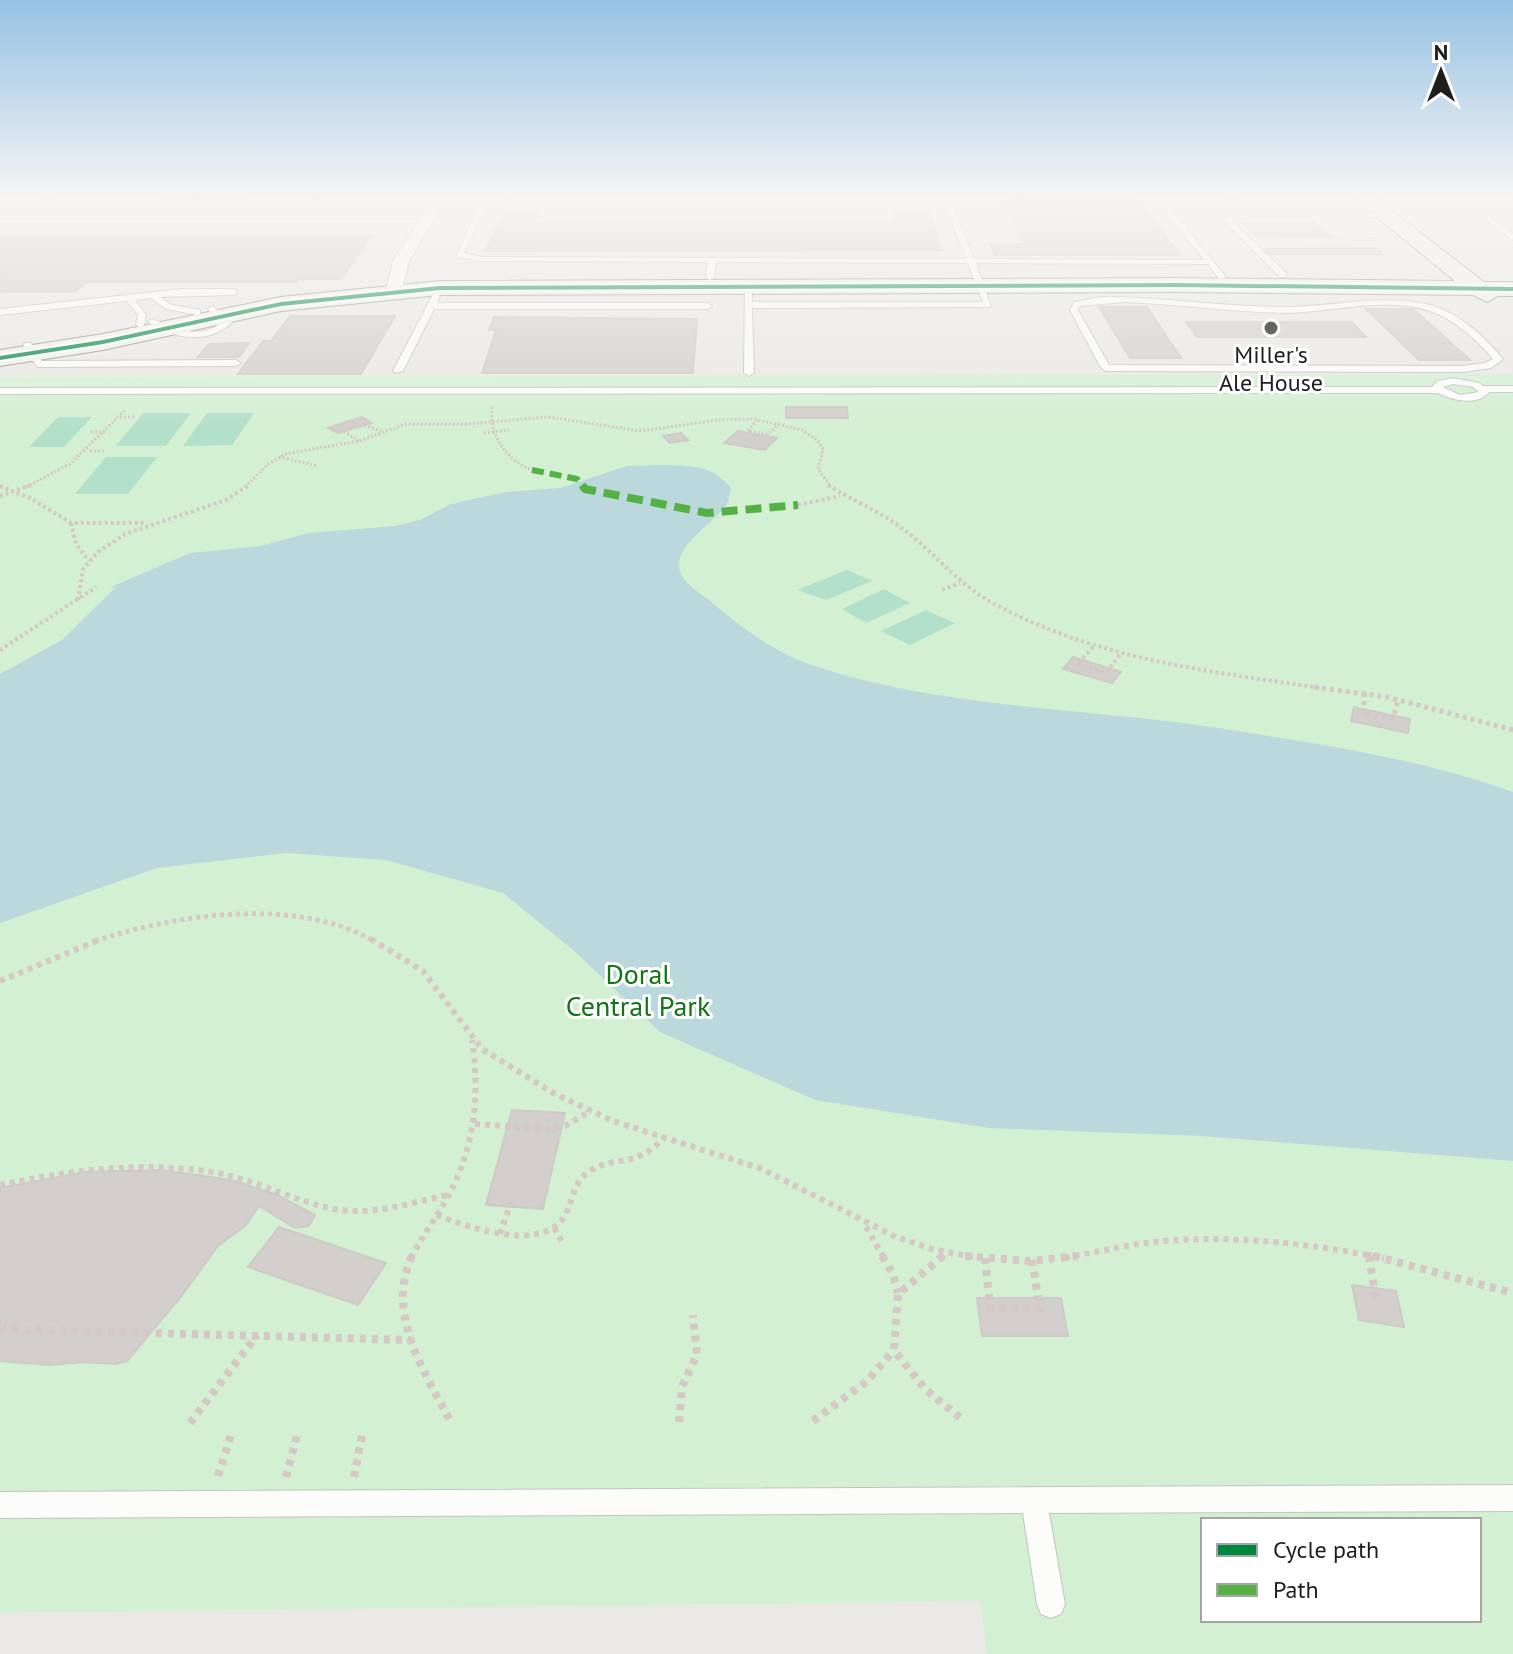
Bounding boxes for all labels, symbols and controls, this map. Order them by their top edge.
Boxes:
north arrow [1401,32,1481,112]
text: N [1434,38,1448,66]
marker: Miller's Ale House [1262,319,1280,337]
place label: Miller's Ale House [1219,339,1323,398]
park label: Doral Central Park [566,955,711,1024]
legend [1201,1518,1481,1622]
text: Cycle path [1273,1534,1379,1565]
text: Path [1273,1574,1319,1605]

